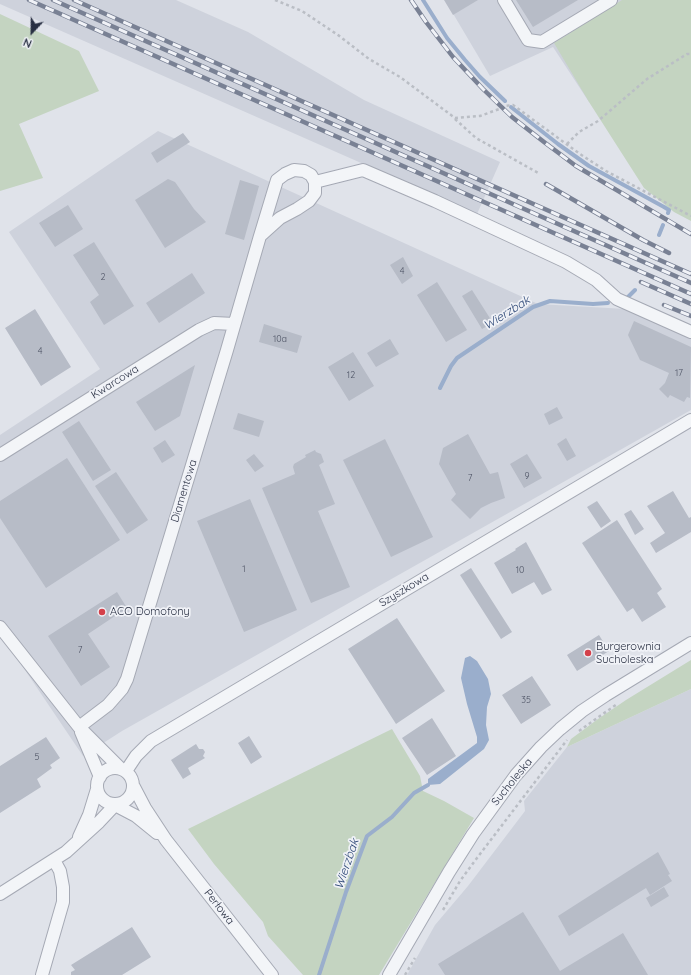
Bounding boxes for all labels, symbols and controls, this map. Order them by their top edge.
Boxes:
north arrow [12,12,52,52]
text: N [21,35,34,51]
house number: 4 [400,266,404,276]
house number: 2 [101,272,105,282]
water label: Wierzbak [481,293,533,333]
house number: 10a [273,334,287,344]
house number: 4 [38,346,42,356]
street label: Kwarcowa [89,362,141,402]
house number: 17 [675,368,683,378]
house number: 12 [347,370,355,380]
street label: Diamentowa [168,458,200,524]
house number: 9 [524,471,530,481]
house number: 7 [468,473,472,483]
house number: 1 [242,564,246,574]
house number: 10 [516,565,524,575]
street label: Szyszkowa [377,570,431,610]
place label: ACO Domofony [110,605,190,619]
marker: ACO Domofony [97,607,107,617]
place label: Burgerownia Sucholeska [596,640,661,666]
house number: 7 [78,645,82,655]
marker: Burgerownia Sucholeska [583,648,593,658]
house number: 35 [521,695,531,705]
house number: 5 [35,752,39,762]
street label: Sucholeska [489,756,535,808]
water label: Wierzbak [332,837,362,891]
street label: Perłowa [201,887,237,927]

